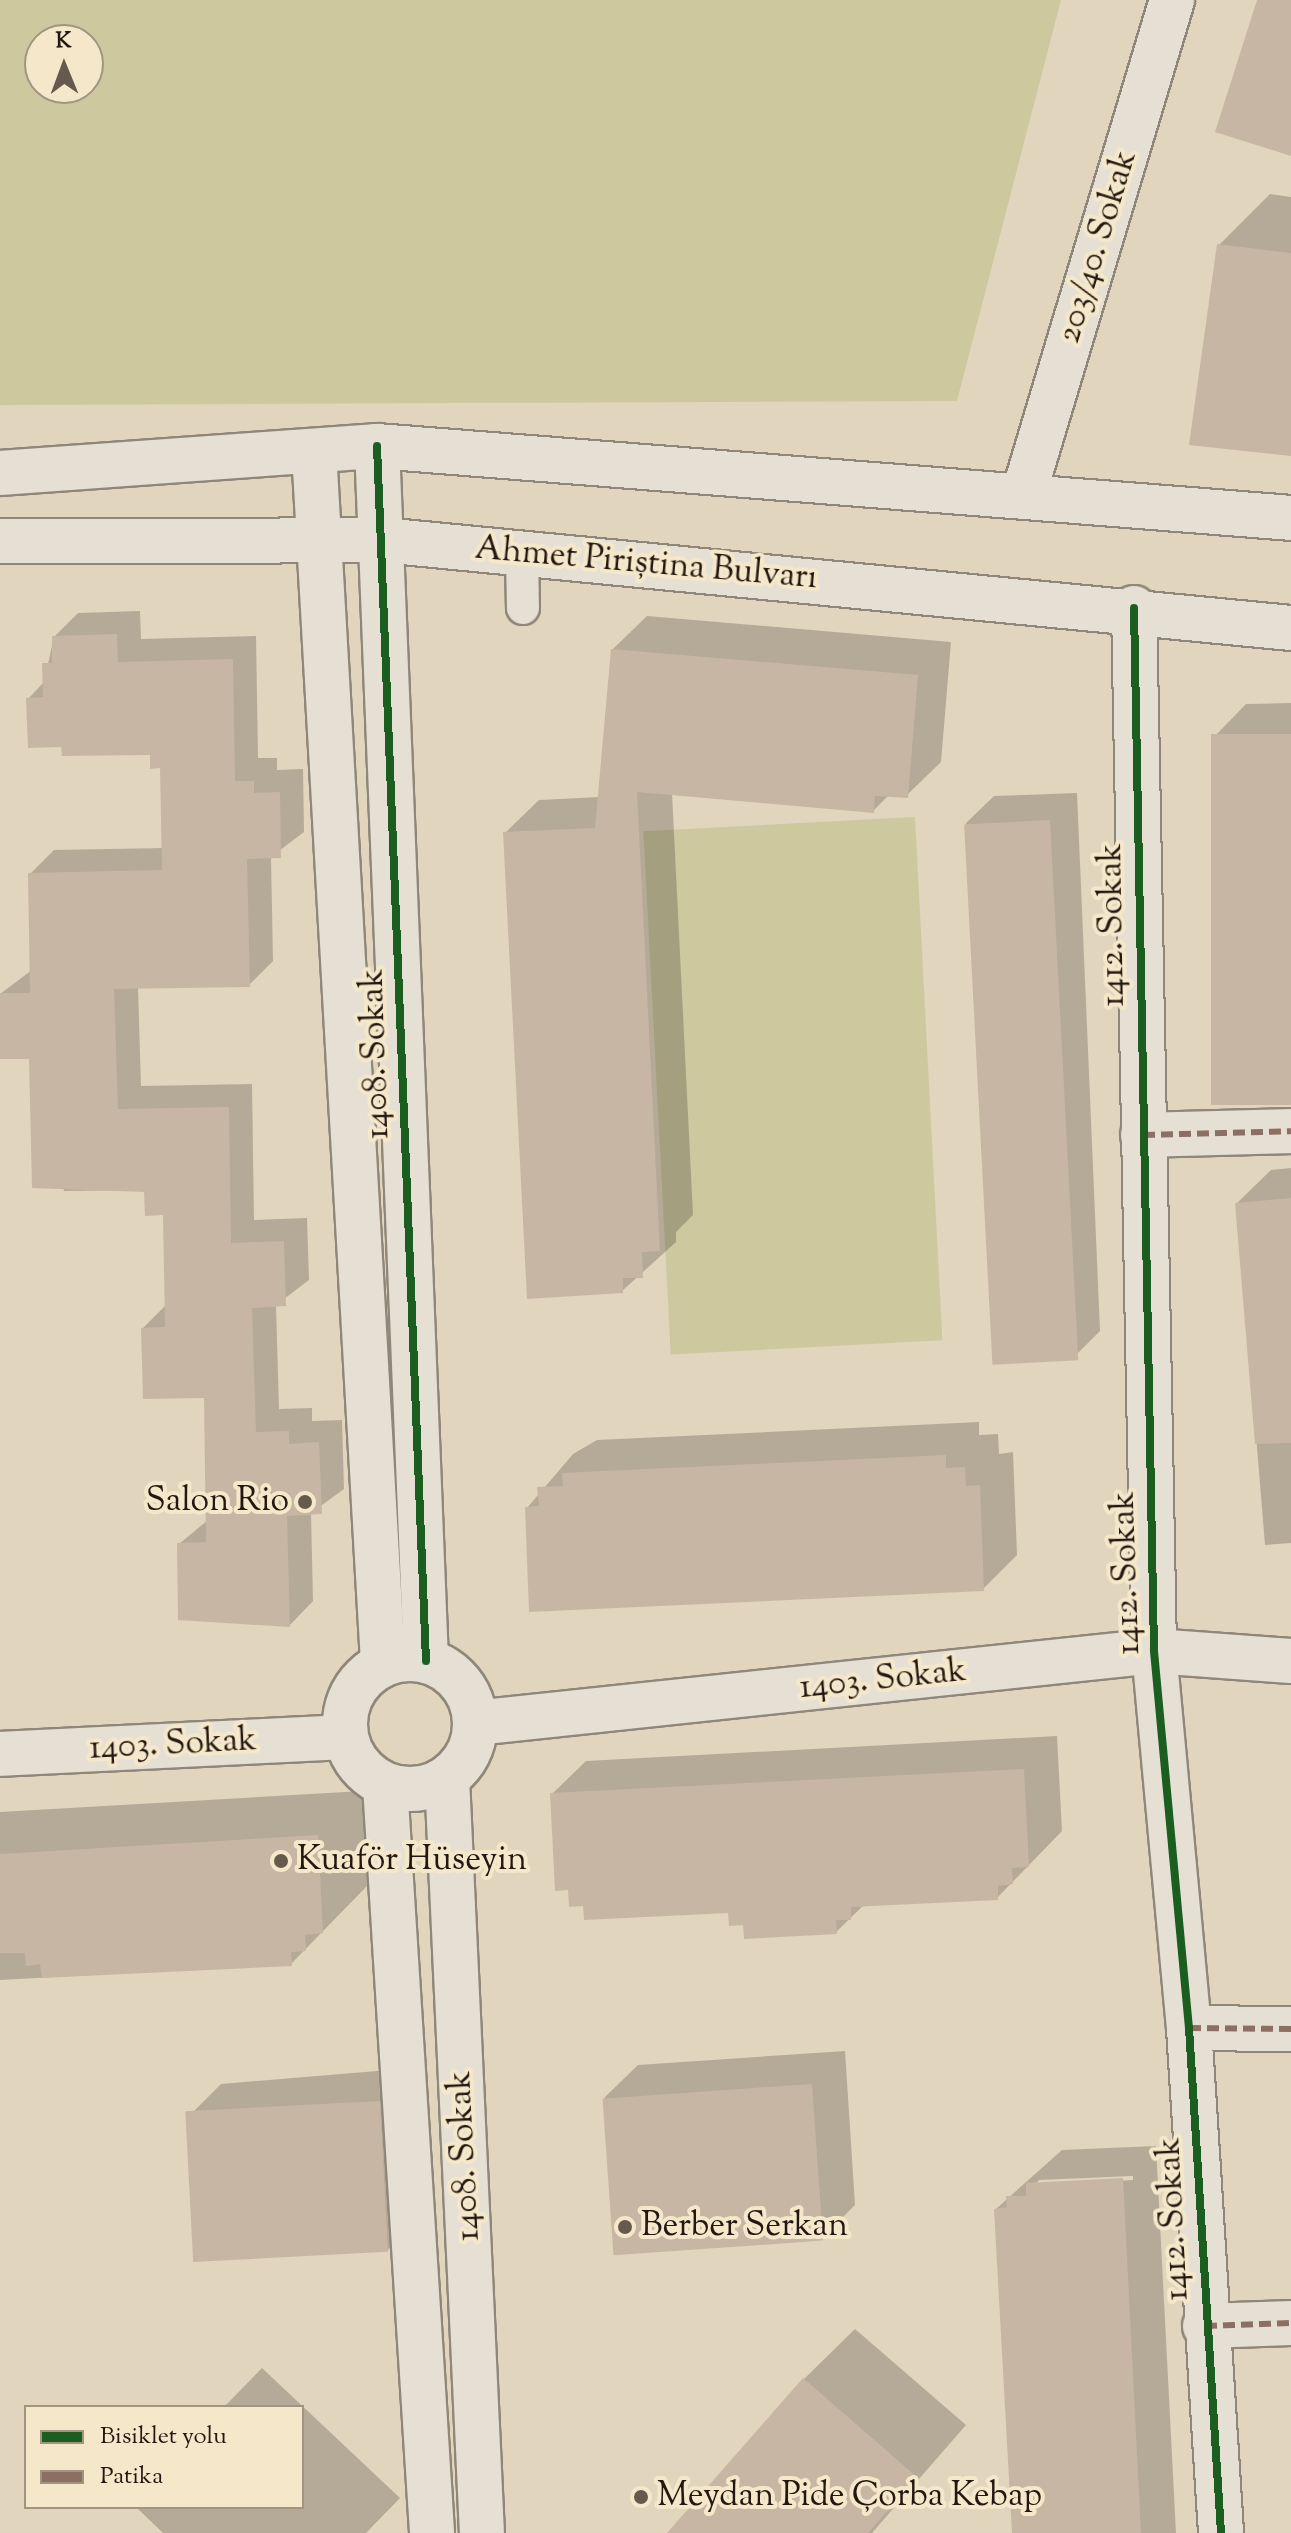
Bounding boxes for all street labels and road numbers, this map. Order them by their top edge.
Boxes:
street label: 203/40. Sokak [1049,146,1147,348]
street label: Ahmet Piriştina Bulvarı [473,529,819,599]
street label: 1412. Sokak [1091,843,1135,1007]
street label: 1408. Sokak [353,968,399,1140]
street label: 1412. Sokak [1104,1491,1150,1655]
street label: 1403. Sokak [798,1651,968,1709]
street label: 1403. Sokak [88,1720,258,1770]
street label: 1408. Sokak [440,2070,490,2242]
street label: 1412. Sokak [1149,2136,1199,2302]

